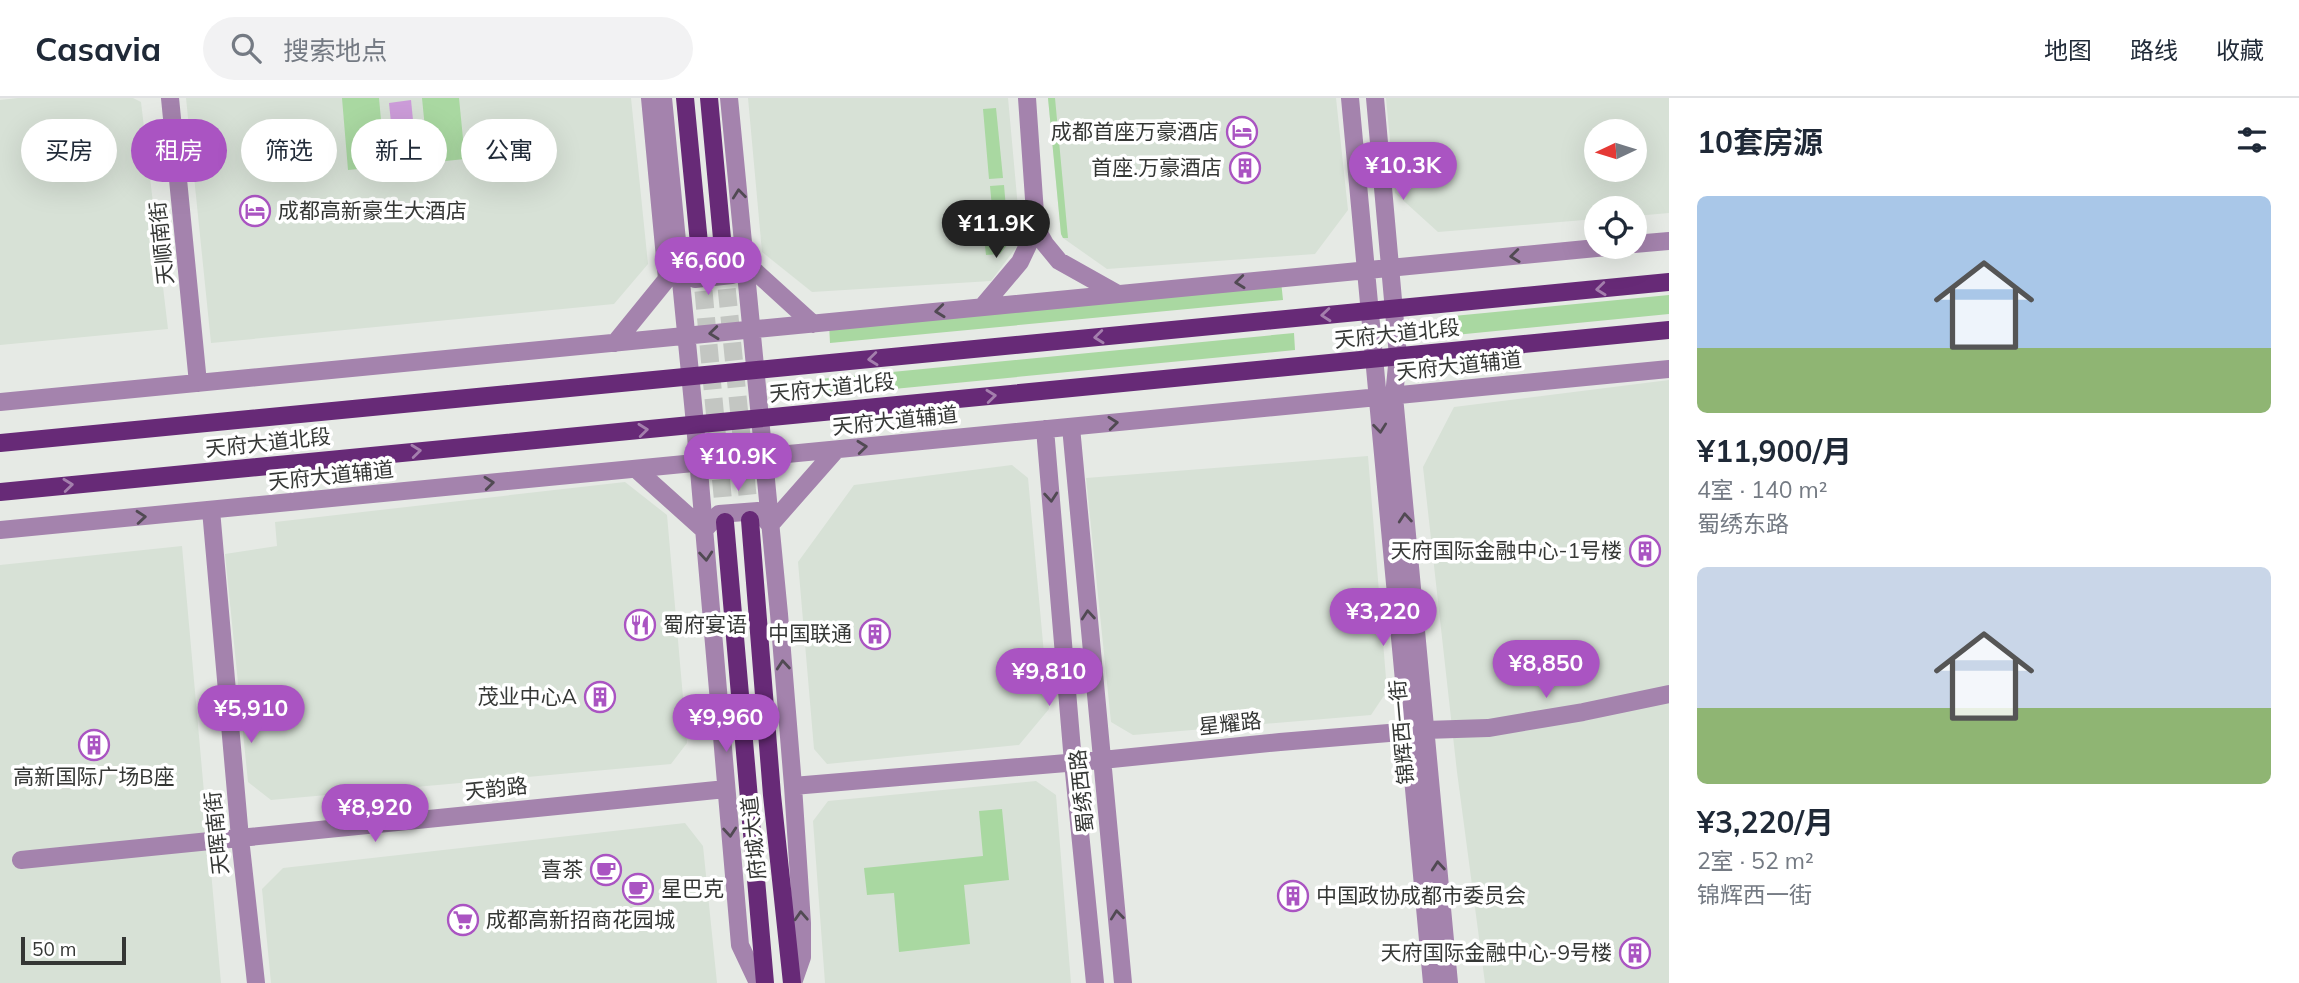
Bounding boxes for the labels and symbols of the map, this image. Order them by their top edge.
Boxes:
hotel icon: 成都首座万豪酒店 [1225,115,1259,149]
place label: 成都首座万豪酒店 [1051,118,1219,144]
north arrow [1584,119,1647,182]
pin: ¥10.3K [1346,142,1460,202]
building icon: 首座.万豪酒店 [1228,151,1262,185]
place label: 首座.万豪酒店 [1091,154,1222,180]
one-way arrow [732,189,747,200]
hotel icon: 成都高新豪生大酒店 [238,194,272,228]
place label: 成都高新豪生大酒店 [278,197,467,223]
street label: 天顺南街 [144,200,178,286]
pin: ¥11.9K [939,200,1053,260]
pin: ¥6,600 [651,238,765,297]
one-way arrow [1509,248,1521,263]
one-way arrow [1234,274,1245,289]
one-way arrow [1595,281,1607,296]
one-way arrow [934,303,945,318]
one-way arrow [1320,307,1331,322]
street label: 天府大道北段 [1333,313,1461,353]
one-way arrow [708,325,719,340]
one-way arrow [1094,329,1105,344]
street label: 天府大道辅道 [1395,345,1523,385]
one-way arrow [867,351,878,366]
street label: 天府大道北段 [768,367,896,407]
one-way arrow [986,389,997,404]
street label: 天府大道辅道 [831,400,959,440]
one-way arrow [1108,416,1119,431]
street label: 天府大道北段 [204,422,332,462]
one-way arrow [637,422,649,437]
one-way arrow [1373,422,1388,433]
pin: ¥10.9K [681,434,795,493]
one-way arrow [857,440,868,455]
one-way arrow [411,444,422,459]
street label: 天府大道辅道 [267,455,395,495]
one-way arrow [484,476,495,491]
one-way arrow [63,478,74,493]
one-way arrow [1043,492,1058,503]
one-way arrow [136,510,147,525]
one-way arrow [1398,512,1413,523]
building icon: 天府国际金融中心-1号楼 [1628,534,1662,568]
place label: 天府国际金融中心-1号楼 [1390,537,1622,563]
one-way arrow [698,551,713,562]
pin: ¥3,220 [1326,588,1440,648]
restaurant icon: 蜀府宴语 [623,608,657,642]
one-way arrow [1081,610,1096,621]
place label: 蜀府宴语 [663,611,747,637]
building icon: 中国联通 [858,617,892,651]
place label: 中国联通 [768,620,852,646]
pin: ¥8,850 [1489,640,1603,700]
pin: ¥9,810 [992,648,1106,708]
one-way arrow [776,659,791,670]
street label: 锦辉西一街 [1383,679,1419,786]
building icon: 茂业中心A [583,680,617,714]
place label: 茂业中心A [478,683,578,709]
pin: ¥5,910 [194,686,308,745]
pin: ¥9,960 [669,694,783,754]
street label: 星耀路 [1197,707,1263,739]
building icon: 高新国际广场B座 [77,728,111,762]
street label: 蜀绣西路 [1064,748,1098,834]
place label: 高新国际广场B座 [13,763,175,789]
street label: 天韵路 [463,772,529,804]
pin: ¥8,920 [318,784,432,844]
street label: 天晖南街 [199,790,233,876]
street label: 府城大道 [736,795,770,881]
one-way arrow [722,826,737,838]
cafe icon: 喜茶 [589,853,623,887]
place label: 喜茶 [541,856,583,882]
one-way arrow [1431,860,1446,871]
cafe icon: 星巴克 [621,872,655,906]
place label: 星巴克 [661,875,724,901]
building icon: 中国政协成都市委员会 [1276,879,1310,913]
place label: 中国政协成都市委员会 [1316,882,1526,908]
supermarket icon: 成都高新招商花园城 [446,903,480,937]
place label: 成都高新招商花园城 [486,906,675,932]
one-way arrow [1110,909,1125,920]
one-way arrow [794,910,809,921]
scale bar [21,934,126,966]
building icon: 天府国际金融中心-9号楼 [1618,936,1652,970]
place label: 天府国际金融中心-9号楼 [1380,939,1612,965]

